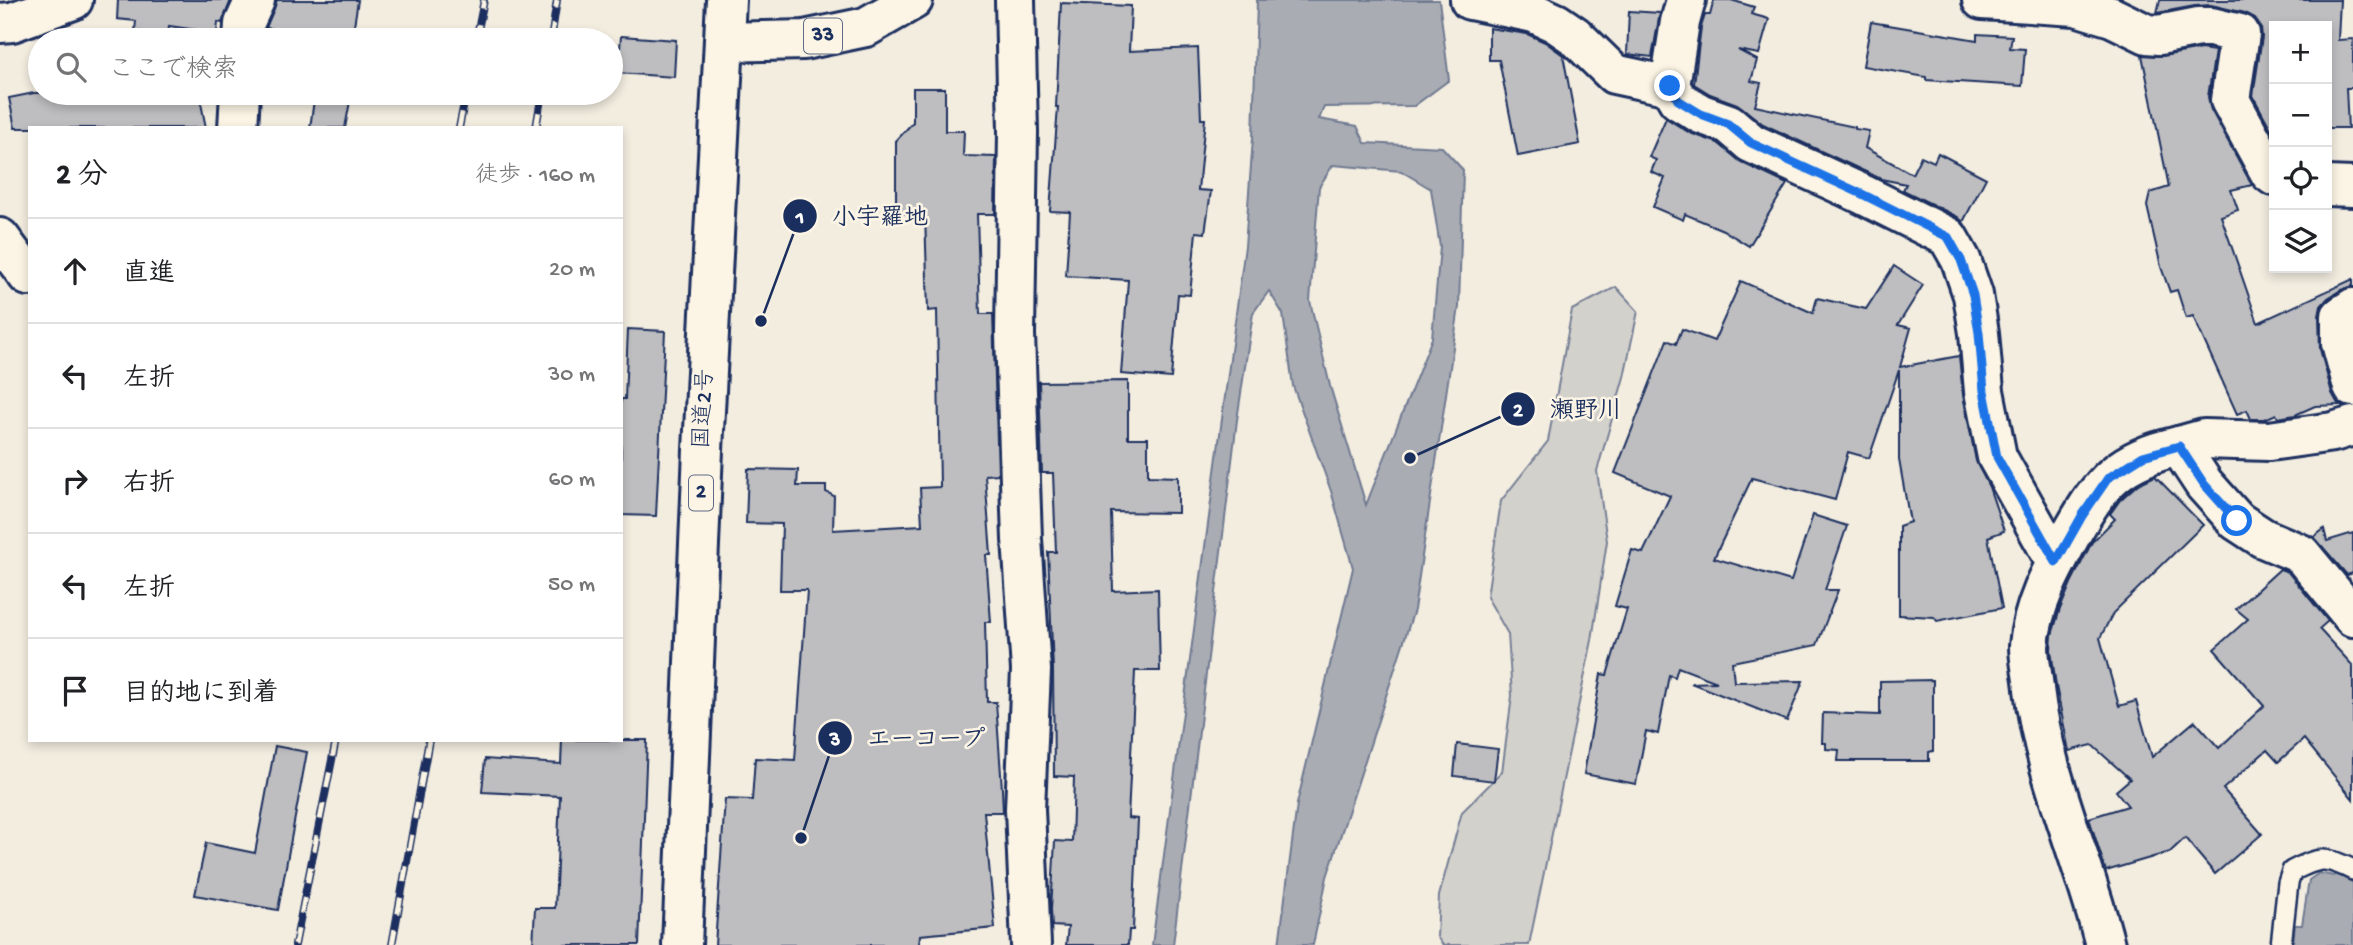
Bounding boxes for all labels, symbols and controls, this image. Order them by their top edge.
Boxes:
road number: 33 [804,19,842,54]
map controls [2269,21,2332,273]
button: + [2269,21,2332,84]
search box [28,28,623,105]
icon: search [52,48,90,86]
text: ここで検索 [108,56,238,87]
route end [1654,70,1685,101]
button: − [2269,84,2332,147]
button: locate [2269,147,2332,210]
text: 2 分 [56,160,108,195]
text: 徒歩 · 160 m [475,163,595,190]
callout: 小宇羅地 [783,194,942,239]
text: 小宇羅地 [832,204,928,234]
text: 1 [795,207,804,232]
button: layers [2269,210,2332,273]
icon: ahead [56,252,94,290]
text: 20 m [549,257,595,284]
text: 直進 [123,260,175,291]
icon: left [56,357,94,395]
text: 30 m [548,362,595,389]
text: 左折 [123,365,175,396]
street label: 国道2号 [688,368,721,450]
callout: 瀬野川 [1501,387,1636,432]
text: 瀬野川 [1550,397,1622,427]
text: 2 [1513,400,1524,425]
icon: right [56,462,94,500]
text: 60 m [549,467,595,494]
text: 右折 [123,470,175,501]
road number: 2 [689,476,713,510]
route start [2221,505,2252,536]
icon: left [56,567,94,605]
text: 50 m [548,572,595,599]
text: 左折 [123,575,175,606]
icon: arrive [56,672,94,710]
text: 目的地に到着 [123,680,279,711]
callout: エーコープ [818,715,1000,760]
text: エーコープ [867,726,985,756]
text: 3 [829,729,841,754]

